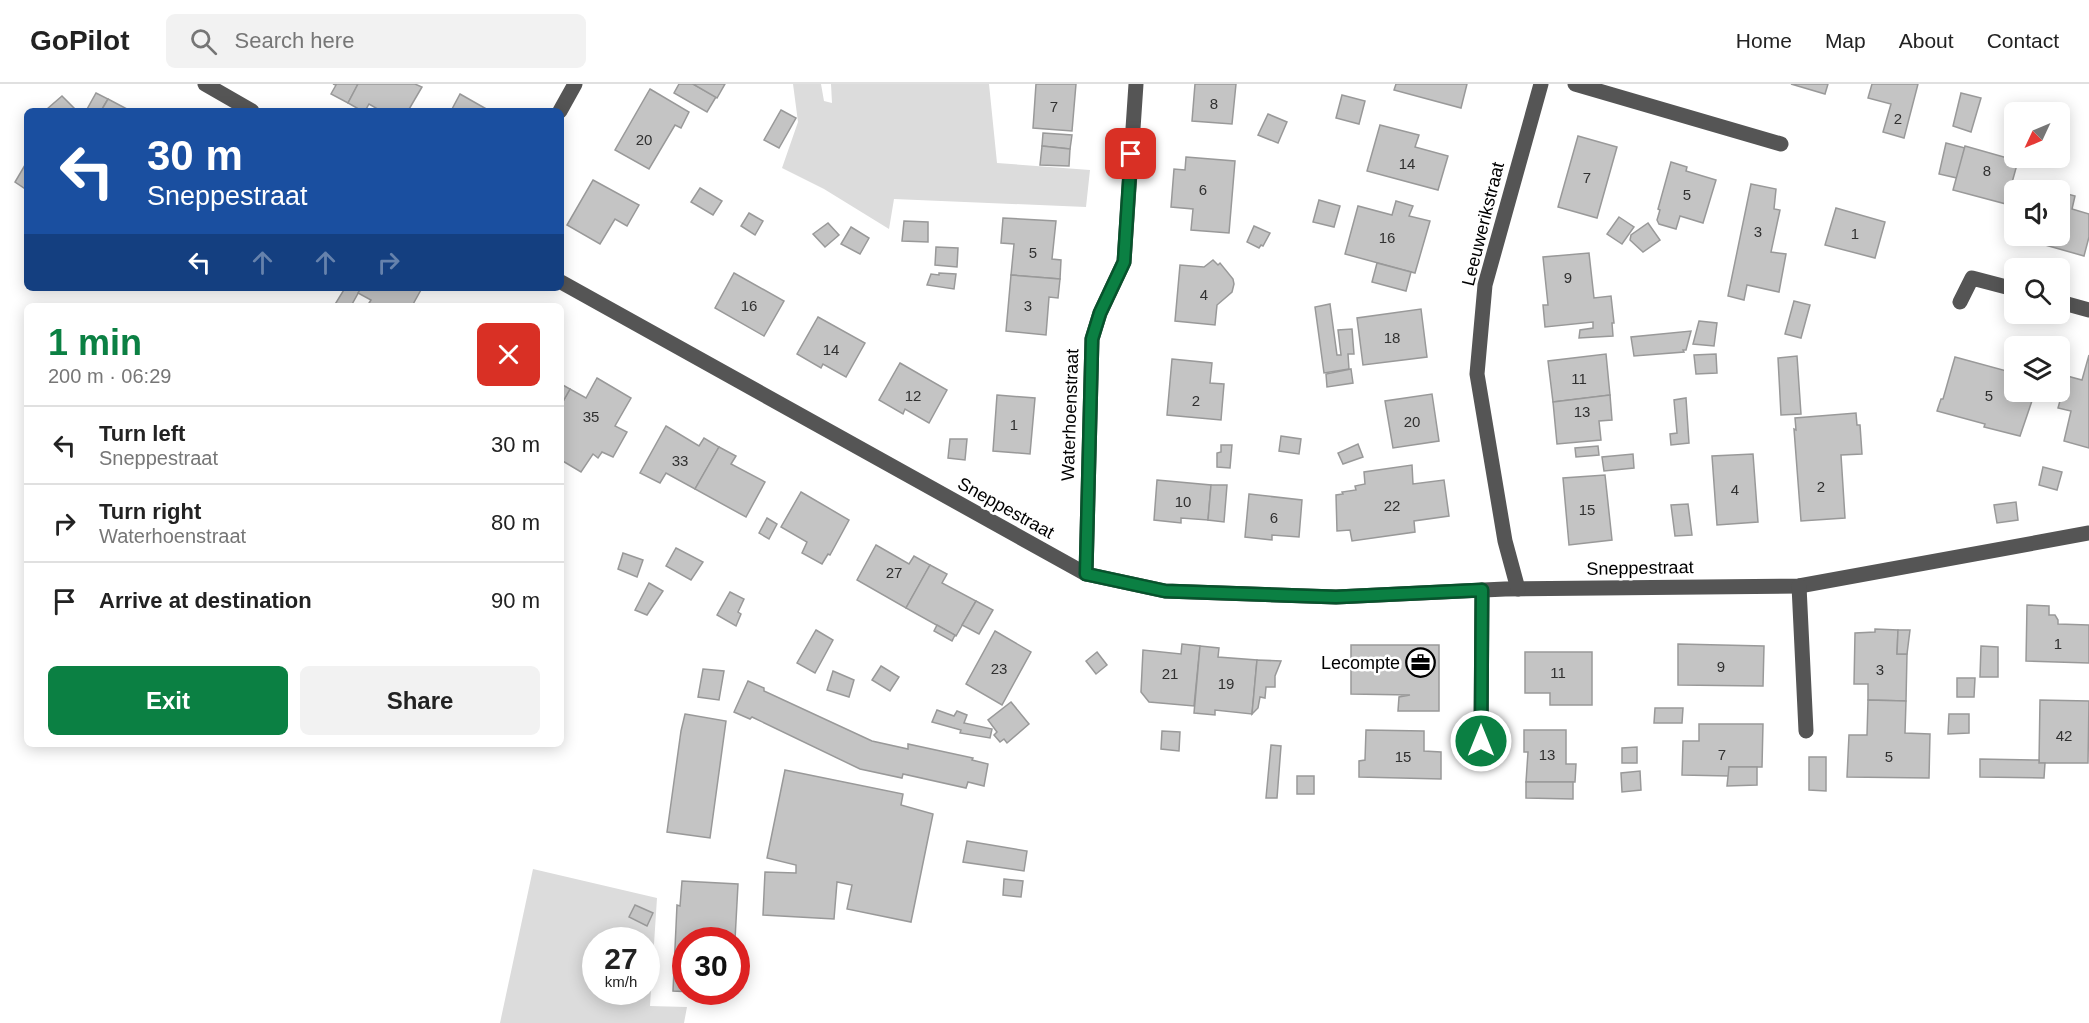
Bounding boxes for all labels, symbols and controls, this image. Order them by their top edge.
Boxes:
search box [166,14,586,68]
text: GoPilot [30,25,130,56]
icon: search [187,25,220,58]
text: Search here [235,28,354,53]
text: Home [1736,29,1792,52]
text: Map [1825,29,1866,52]
text: About [1899,29,1954,52]
text: Contact [1987,29,2059,52]
house number: 8 [1210,95,1218,112]
house number: 7 [1050,98,1058,115]
north arrow [2004,102,2070,168]
map controls [2004,102,2070,402]
house number: 2 [1894,110,1902,127]
pin [1105,128,1156,179]
house number: 20 [636,131,652,148]
icon: left [48,132,126,210]
text: 30 m [147,132,243,179]
icon: arrive [1114,137,1147,170]
house number: 14 [1399,155,1415,172]
street label: Leeuwerikstraat [1458,160,1508,288]
house number: 8 [1983,162,1991,179]
house number: 7 [1583,169,1591,186]
button: sound [2004,180,2070,246]
text: Sneppestraat [147,181,308,211]
house number: 6 [1199,181,1207,198]
house number: 5 [1683,186,1691,203]
house number: 3 [1754,223,1762,240]
house number: 1 [1851,225,1859,242]
house number: 16 [1379,229,1395,246]
house number: 5 [1029,244,1037,261]
icon: left [183,246,216,279]
icon: ahead [246,246,279,279]
icon: ahead [309,246,342,279]
icon: right [372,246,405,279]
button: search [2004,258,2070,324]
house number: 9 [1564,269,1572,286]
house number: 4 [1200,286,1208,303]
house number: 16 [741,297,757,314]
house number: 3 [1024,297,1032,314]
text: 1 min [48,322,142,363]
button: close [477,323,540,386]
house number: 18 [1384,329,1400,346]
button: layers [2004,336,2070,402]
house number: 14 [823,341,839,358]
street label: Waterhoenstraat [1058,348,1082,482]
text: 200 m · 06:29 [48,365,171,387]
house number: 11 [1571,370,1587,387]
house number: 12 [905,387,921,404]
house number: 5 [1985,387,1993,404]
house number: 2 [1192,392,1200,409]
house number: 13 [1574,403,1590,420]
house number: 35 [583,408,599,425]
house number: 20 [1404,413,1420,430]
house number: 1 [1010,416,1018,433]
text: Turn left [99,421,185,446]
icon: left [48,429,81,462]
text: 30 m [491,432,540,457]
text: Sneppestraat [99,447,218,469]
house number: 33 [672,452,688,469]
street label: Sneppestraat [954,473,1058,543]
house number: 2 [1817,478,1825,495]
house number: 4 [1731,481,1739,498]
house number: 10 [1175,493,1191,510]
house number: 22 [1384,497,1400,514]
text: Turn right [99,499,201,524]
house number: 15 [1579,501,1595,518]
icon: right [48,507,81,540]
house number: 6 [1270,509,1278,526]
text: 80 m [491,510,540,535]
text: Waterhoenstraat [99,525,246,547]
street label: Sneppestraat [1586,557,1694,579]
house number: 27 [886,564,902,581]
icon: arrive [48,585,81,618]
text: Arrive at destination [99,588,312,613]
text: 90 m [491,588,540,613]
house number: 1 [2054,635,2062,652]
office icon: Lecompte [1405,647,1437,679]
place label: Lecompte [1321,653,1400,673]
house number: 9 [1717,658,1725,675]
house number: 23 [991,660,1007,677]
house number: 3 [1876,661,1884,678]
house number: 11 [1550,664,1566,681]
house number: 21 [1162,665,1178,682]
button: Exit [48,666,288,735]
button: Share [300,666,540,735]
house number: 19 [1218,675,1234,692]
position arrow [1449,709,1513,773]
house number: 42 [2056,727,2072,744]
house number: 13 [1539,746,1555,763]
house number: 7 [1718,746,1726,763]
house number: 15 [1395,748,1411,765]
house number: 5 [1885,748,1893,765]
speed limit sign: 30 [672,927,750,1005]
text: 27 [604,942,638,975]
text: km/h [605,973,637,990]

